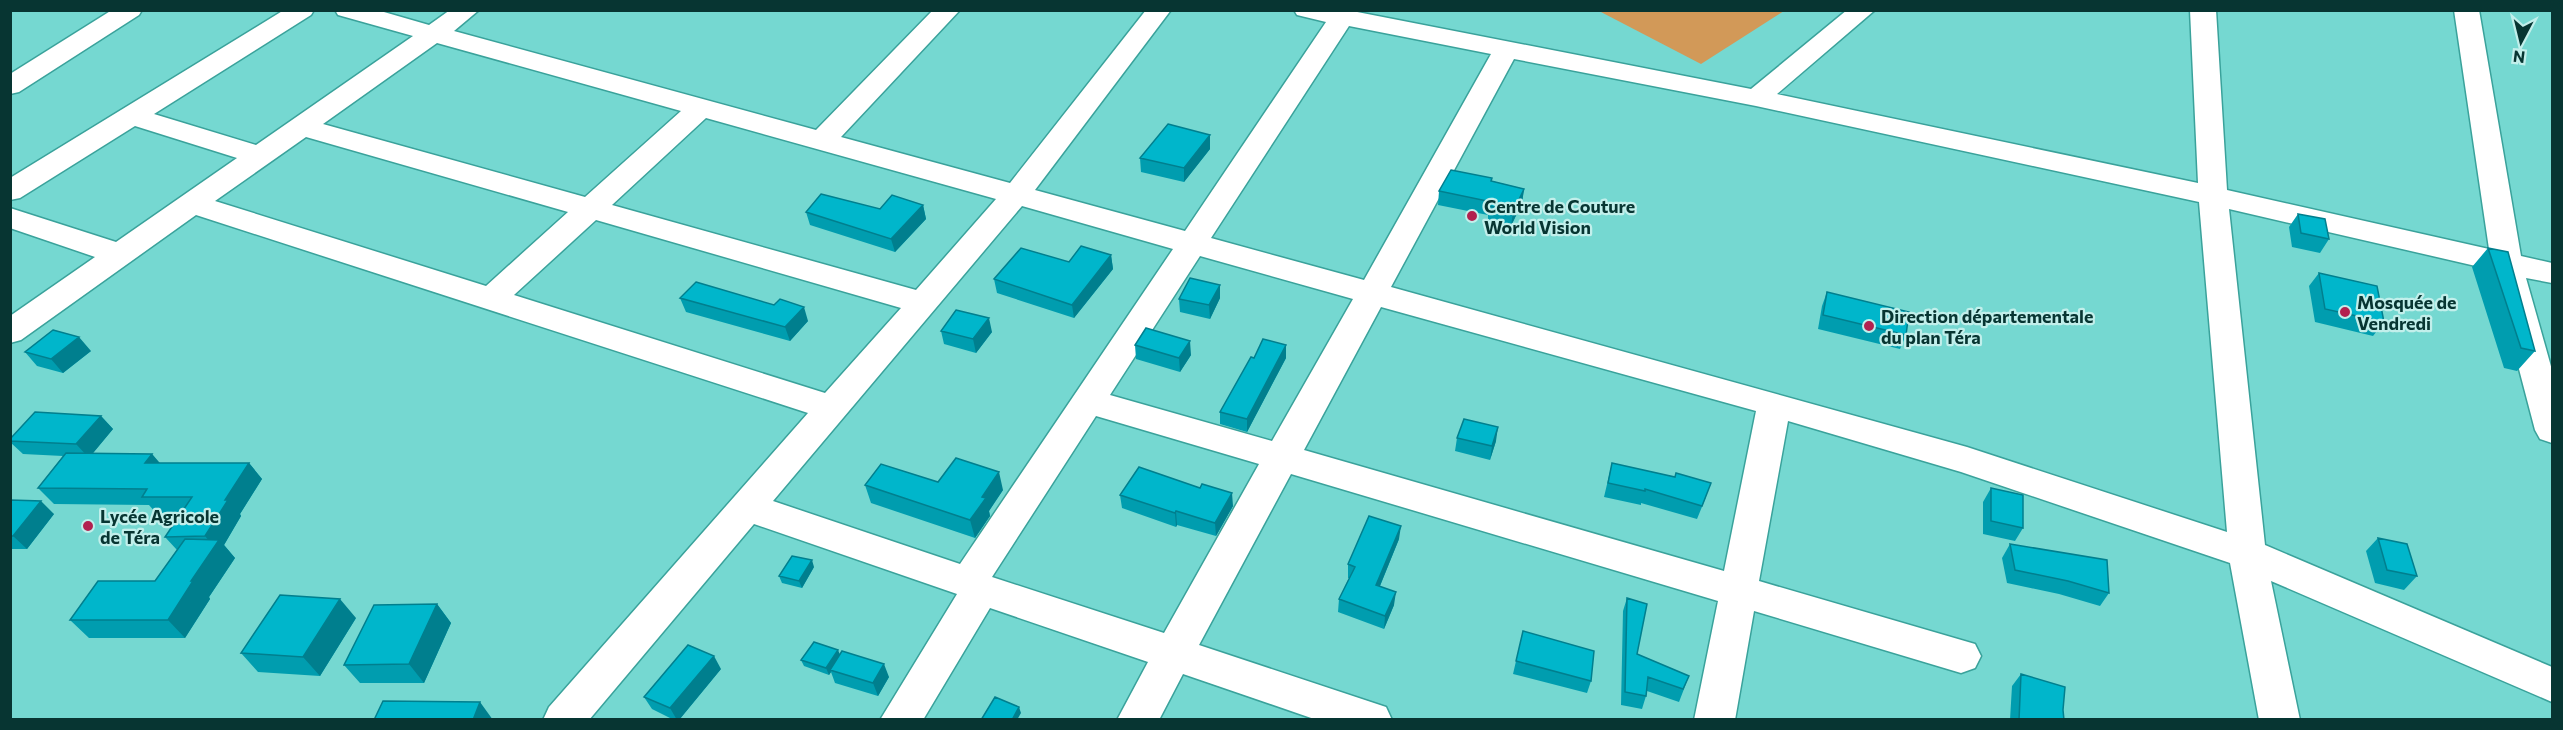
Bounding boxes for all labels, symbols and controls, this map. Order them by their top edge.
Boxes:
north arrow [2491,12,2551,72]
text: N [2512,47,2526,68]
place label: Centre de Couture World Vision [1484,195,1635,238]
marker: Centre de Couture World Vision [1465,209,1479,223]
place label: Mosquée de Vendredi [2357,291,2456,334]
place label: Direction départementale du plan Téra [1881,305,2093,348]
marker: Mosquée de Vendredi [2338,305,2352,319]
marker: Direction départementale du plan Téra [1862,319,1876,333]
place label: Lycée Agricole de Téra [100,505,219,548]
marker: Lycée Agricole de Téra [81,519,95,533]

